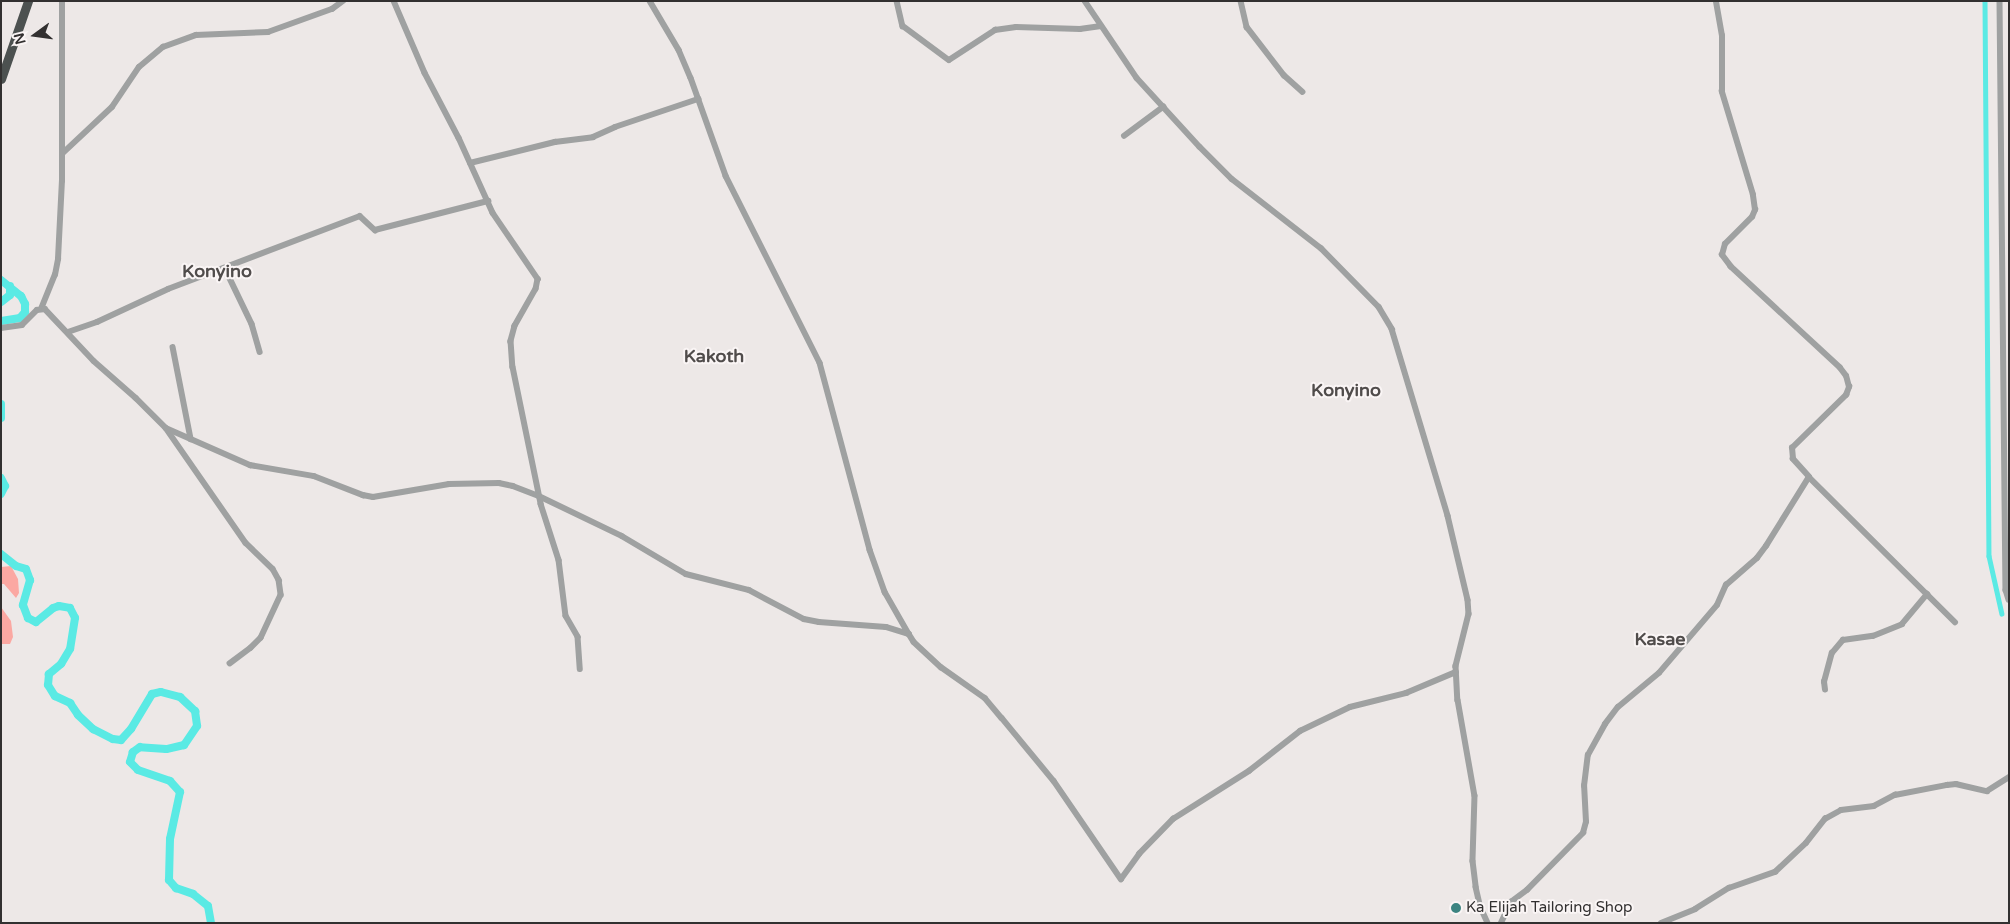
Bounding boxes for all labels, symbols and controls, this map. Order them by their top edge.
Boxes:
north arrow [10,10,60,60]
text: N [10,31,30,46]
district label: Konyino [182,260,252,282]
district label: Kakoth [684,345,744,367]
district label: Konyino [1311,379,1381,401]
district label: Kasae [1634,628,1686,650]
place label: Ka Elijah Tailoring Shop [1466,899,1632,917]
marker: Ka Elijah Tailoring Shop [1450,902,1462,914]

